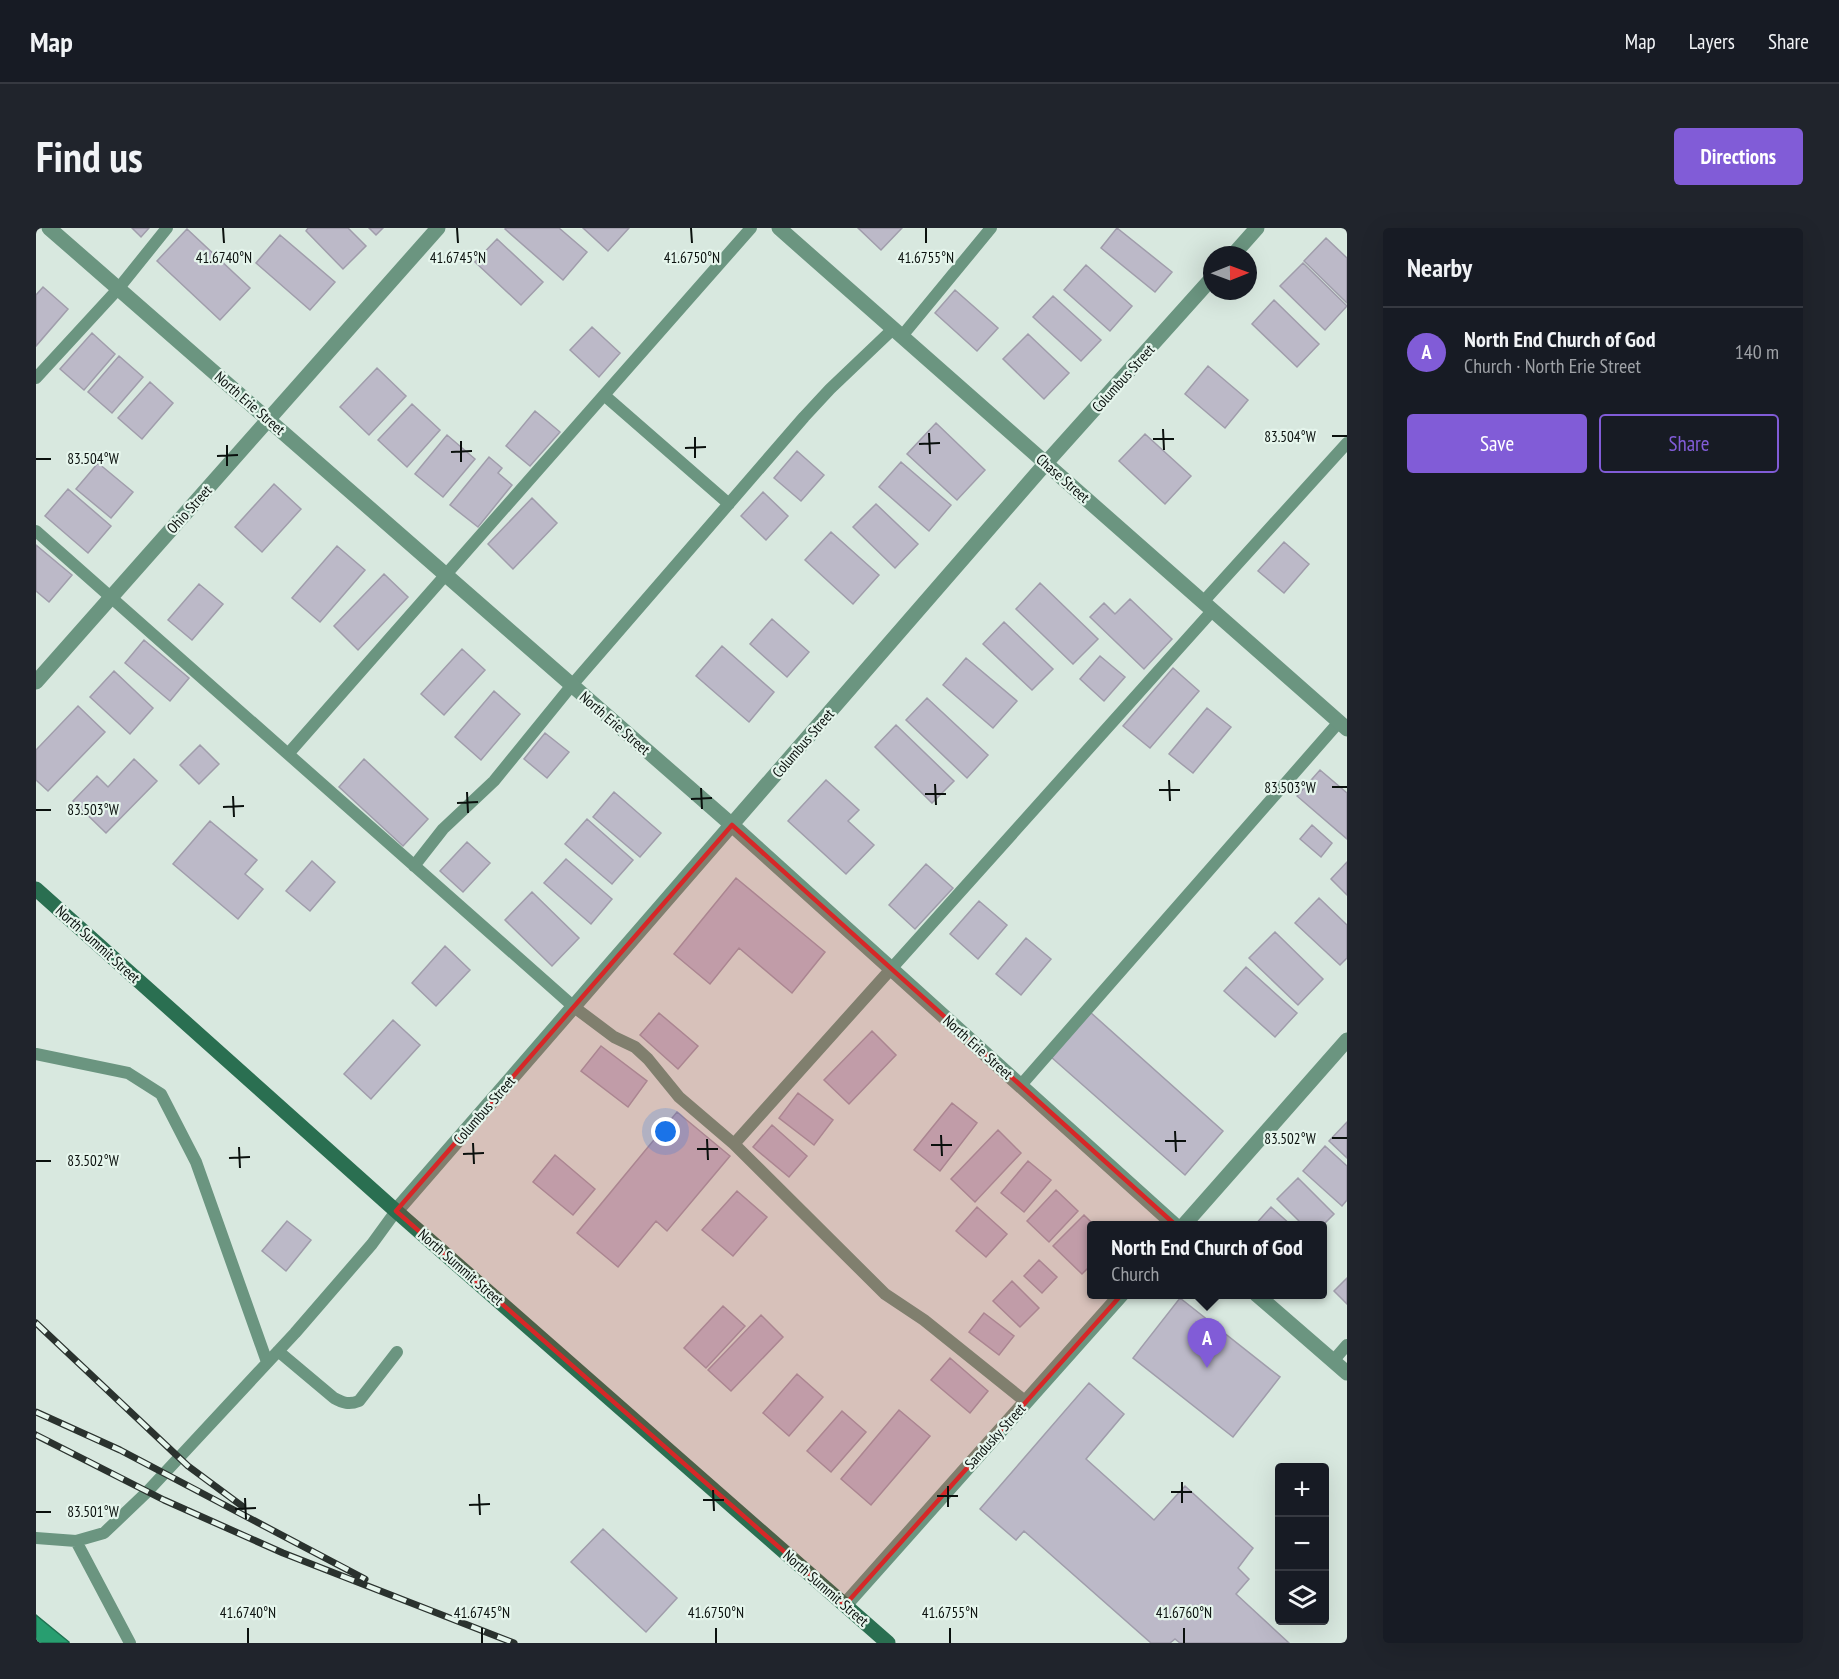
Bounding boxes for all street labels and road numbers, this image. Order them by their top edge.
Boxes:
street label: Columbus Street [1087,340,1159,416]
street label: North Erie Street [211,367,289,439]
street label: Chase Street [1032,450,1094,506]
street label: Ohio Street [162,481,216,537]
street label: North Erie Street [576,687,654,759]
street label: Columbus Street [768,705,838,781]
street label: North Summit Street [52,901,144,987]
street label: North Erie Street [939,1011,1017,1083]
street label: Columbus Street [449,1072,519,1148]
street label: North Summit Street [414,1225,508,1309]
street label: Sandusky Street [960,1399,1030,1473]
street label: North Summit Street [779,1546,873,1630]

